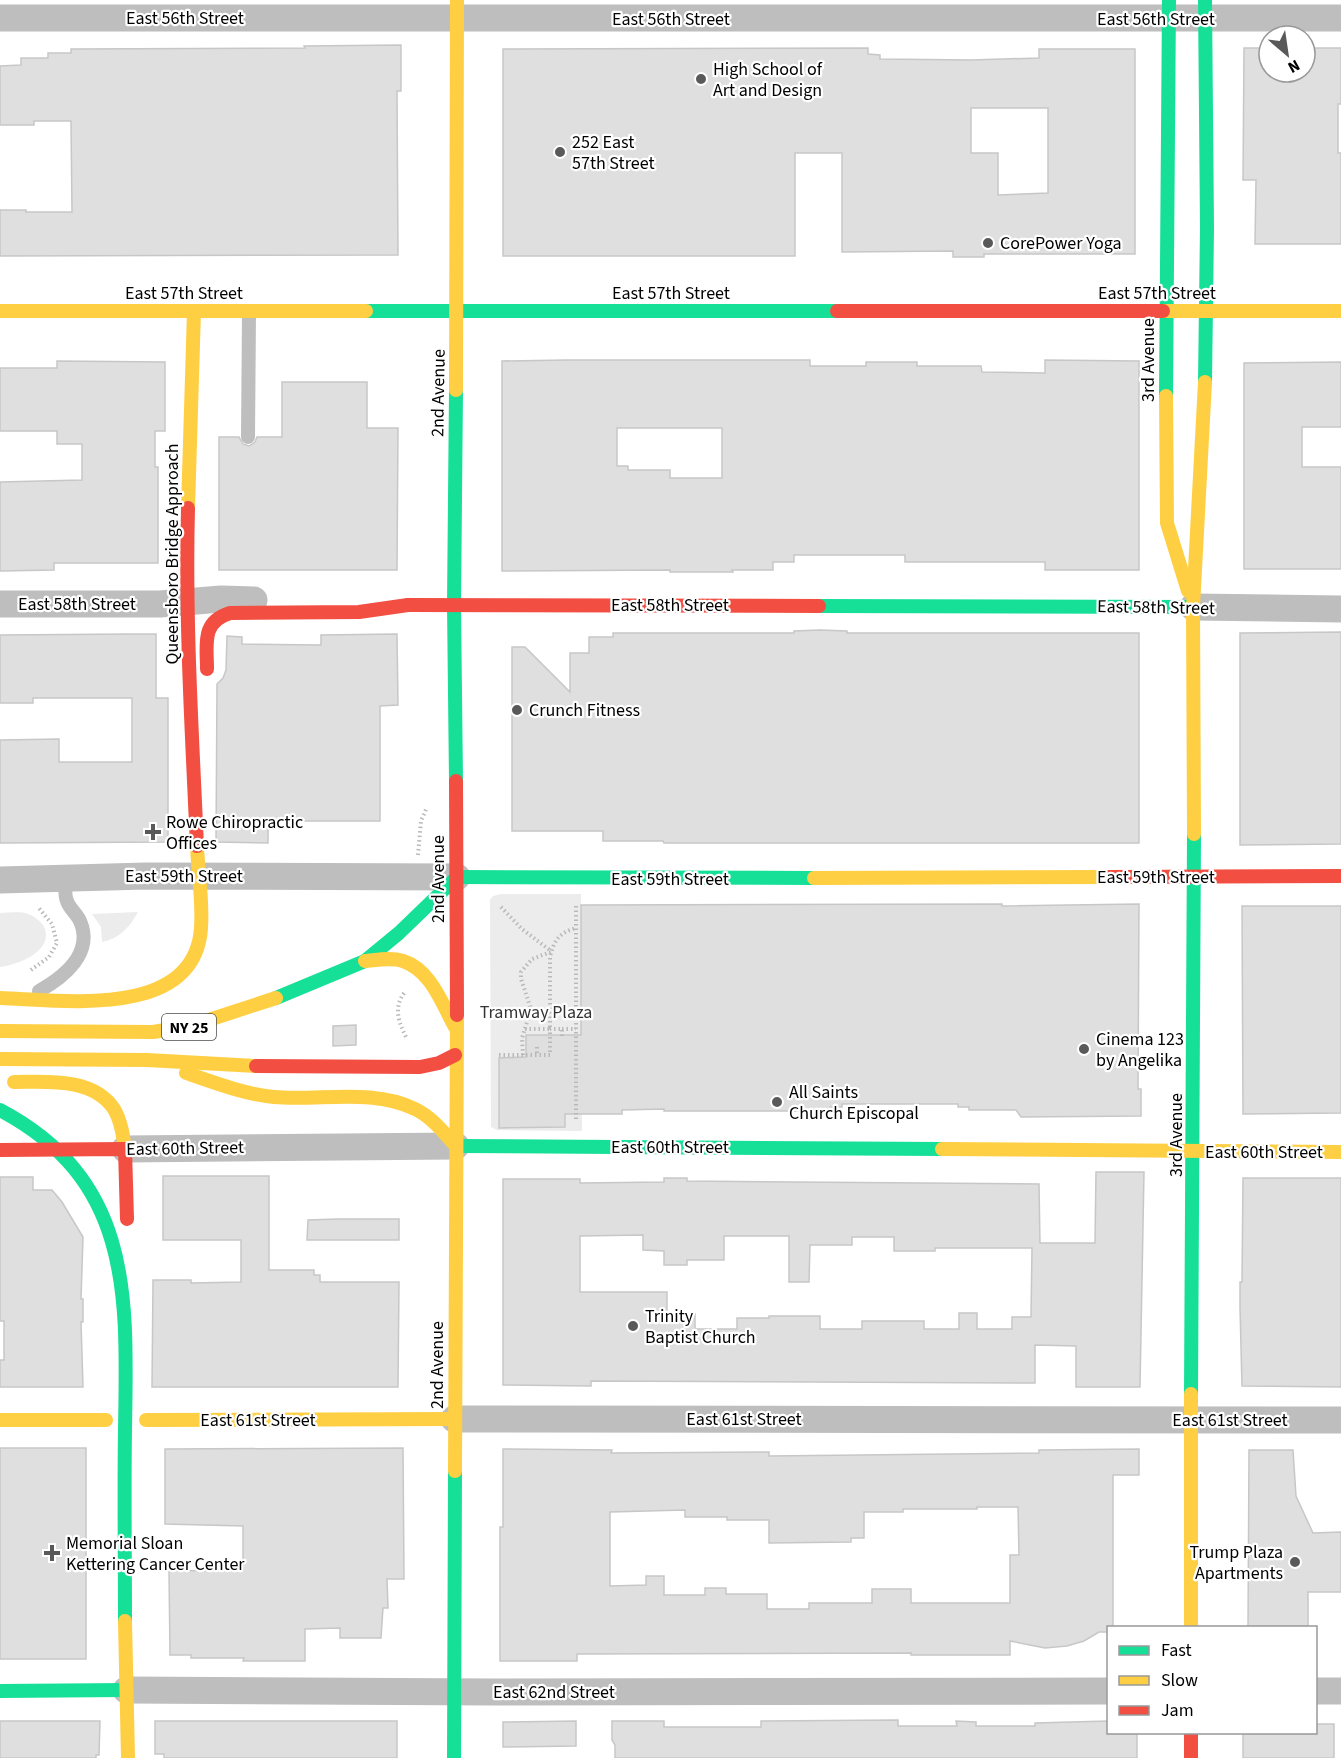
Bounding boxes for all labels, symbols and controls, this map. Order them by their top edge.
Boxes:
street label: East 56th Street [126,6,244,31]
street label: East 56th Street [612,7,730,32]
street label: East 56th Street [1097,7,1215,32]
north arrow [1257,24,1317,84]
text: N [1284,54,1304,78]
place label: High School of Art and Design [713,57,823,103]
marker: High School of Art and Design [694,72,708,86]
place label: 252 East 57th Street [572,130,654,176]
marker: 252 East 57th Street [553,145,567,159]
place label: CorePower Yoga [1000,231,1122,256]
marker: CorePower Yoga [981,236,995,250]
street label: East 57th Street [125,281,243,306]
street label: East 57th Street [612,281,730,306]
street label: East 57th Street [1098,281,1216,306]
street label: 3rd Avenue [1136,318,1161,402]
street label: 2nd Avenue [425,349,452,437]
street label: Queensboro Bridge Approach [160,443,185,665]
street label: East 58th Street [18,592,136,617]
street label: East 58th Street [611,593,729,618]
street label: East 58th Street [1097,594,1215,621]
place label: Crunch Fitness [529,698,640,723]
marker: Crunch Fitness [510,703,524,717]
place label: Rowe Chiropractic Offices [166,810,303,856]
marker: Rowe Chiropractic Offices [144,823,162,841]
street label: 2nd Avenue [426,835,451,923]
street label: East 59th Street [125,864,243,889]
street label: East 59th Street [1097,865,1215,890]
street label: East 59th Street [611,867,729,892]
park label: Tramway Plaza [480,1000,592,1025]
road number: NY 25 [162,1014,216,1040]
place label: Cinema 123 by Angelika [1096,1027,1184,1073]
marker: Cinema 123 by Angelika [1077,1042,1091,1056]
place label: All Saints Church Episcopal [789,1080,919,1126]
street label: 3rd Avenue [1164,1093,1189,1177]
marker: All Saints Church Episcopal [770,1095,784,1109]
street label: East 60th Street [126,1135,244,1162]
street label: East 60th Street [611,1135,729,1160]
street label: East 60th Street [1205,1140,1323,1165]
place label: Trinity Baptist Church [645,1304,756,1350]
marker: Trinity Baptist Church [626,1319,640,1333]
street label: 2nd Avenue [425,1321,450,1409]
street label: East 61st Street [686,1407,802,1432]
street label: East 61st Street [200,1408,316,1433]
street label: East 61st Street [1172,1408,1288,1433]
place label: Memorial Sloan Kettering Cancer Center [66,1531,245,1577]
place label: Trump Plaza Apartments [1189,1540,1283,1586]
marker: Memorial Sloan Kettering Cancer Center [43,1544,61,1562]
marker: Trump Plaza Apartments [1288,1555,1302,1569]
legend [1107,1626,1317,1734]
text: Fast [1161,1638,1192,1663]
text: Slow [1161,1668,1198,1693]
street label: East 62nd Street [493,1680,615,1705]
text: Jam [1161,1698,1194,1723]

